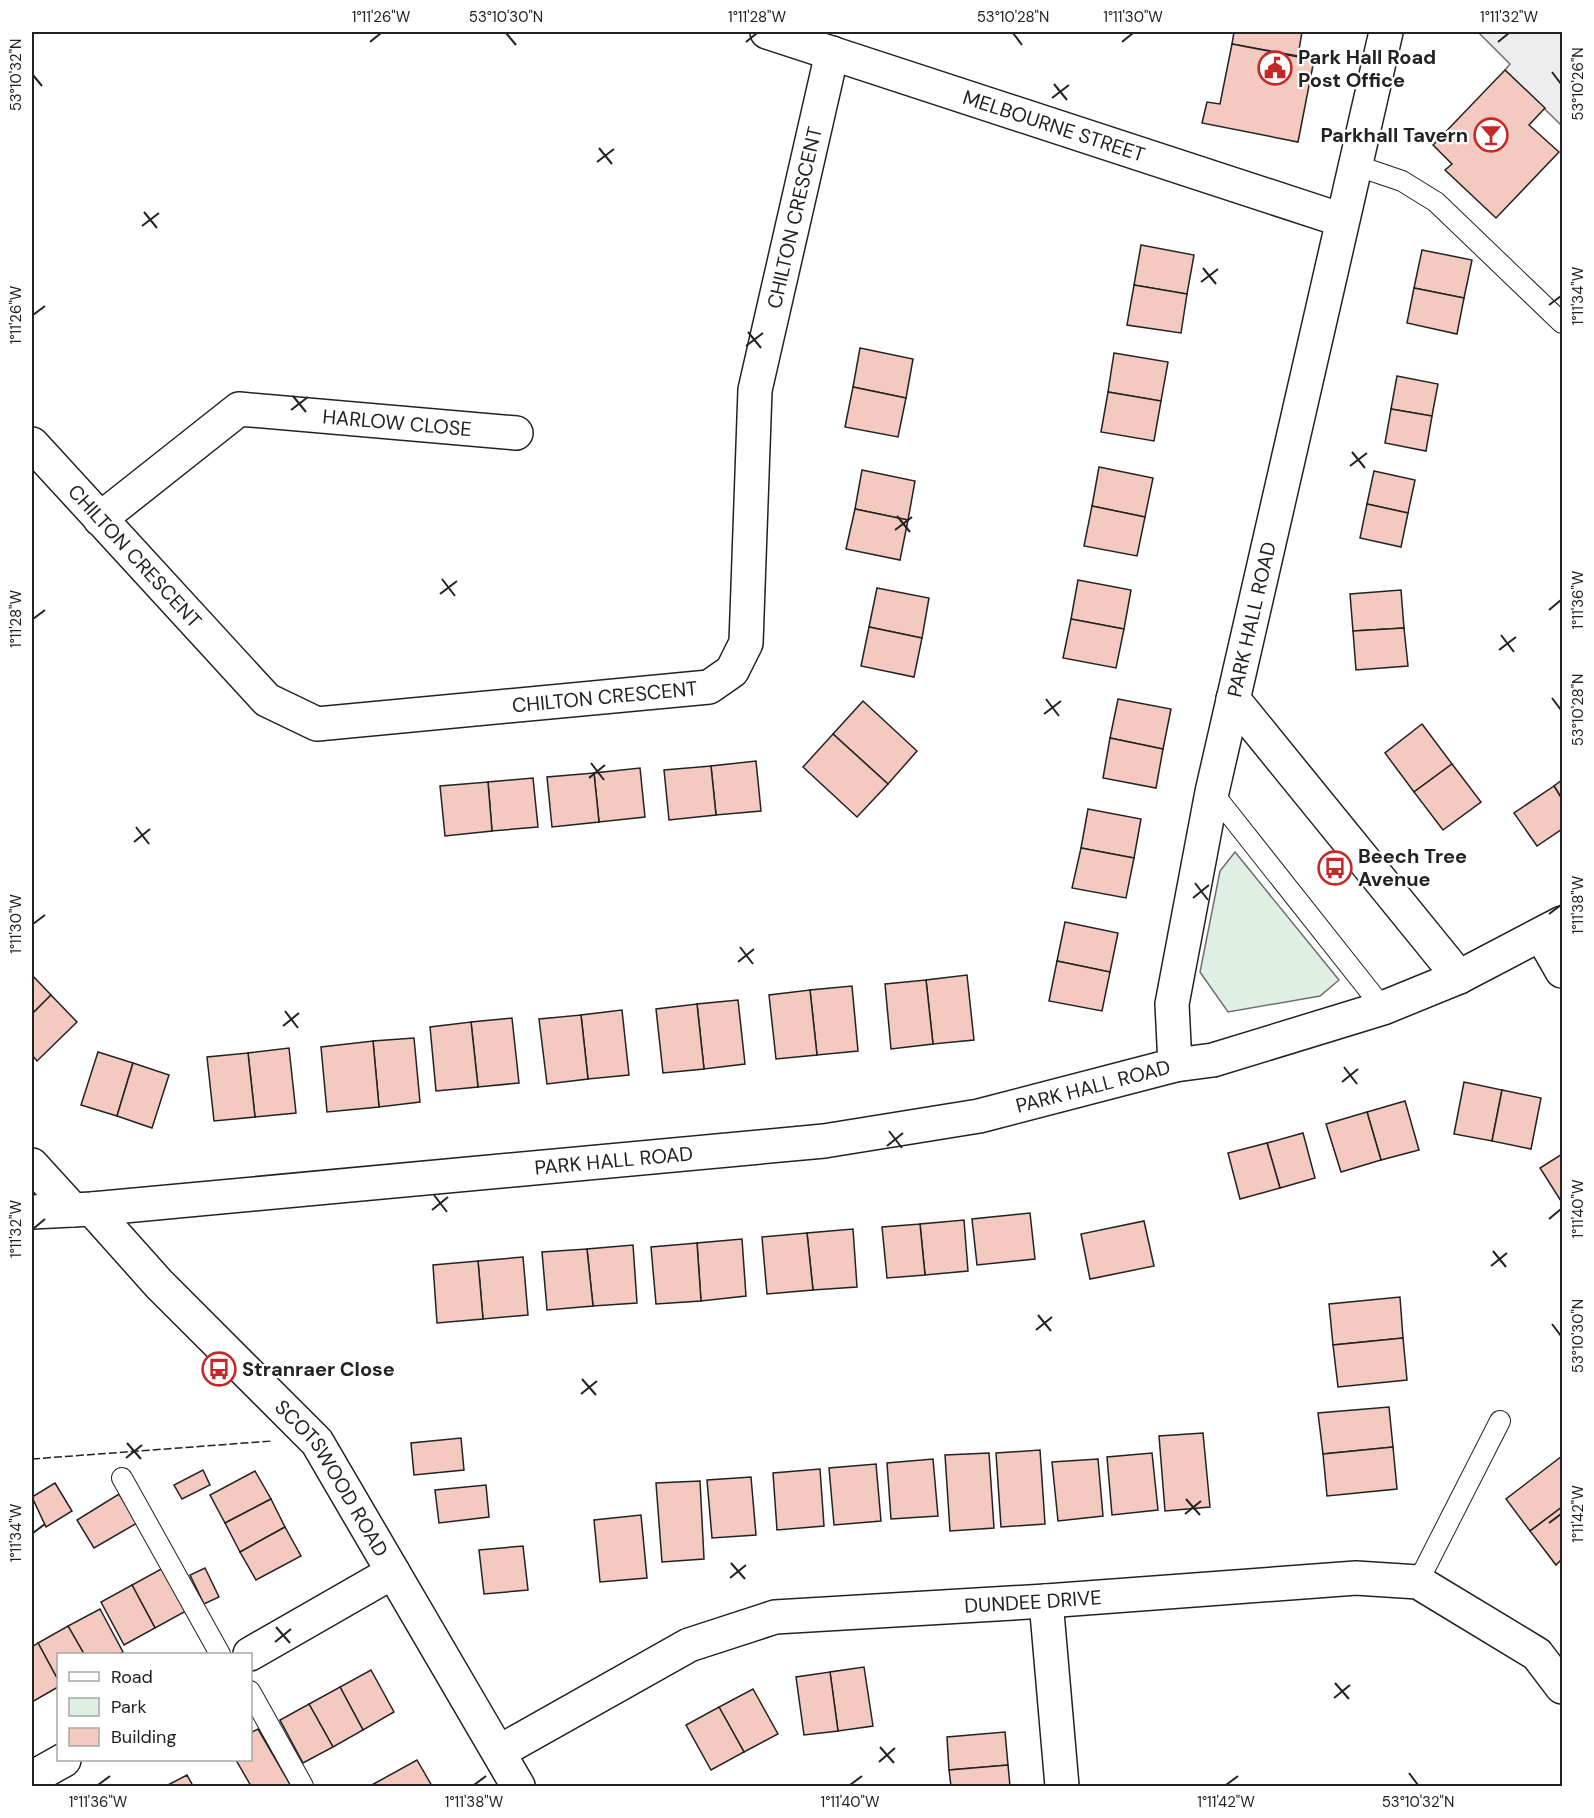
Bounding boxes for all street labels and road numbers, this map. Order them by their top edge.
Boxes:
street label: MELBOURNE STREET [960,84,1148,168]
street label: CHILTON CRESCENT [761,124,828,311]
street label: HARLOW CLOSE [321,403,473,442]
street label: CHILTON CRESCENT [62,479,207,633]
street label: PARK HALL ROAD [1221,539,1282,700]
street label: CHILTON CRESCENT [511,675,699,719]
street label: PARK HALL ROAD [1013,1054,1173,1119]
street label: PARK HALL ROAD [533,1140,694,1181]
street label: SCOTSWOOD ROAD [269,1394,394,1561]
street label: DUNDEE DRIVE [964,1584,1103,1619]

